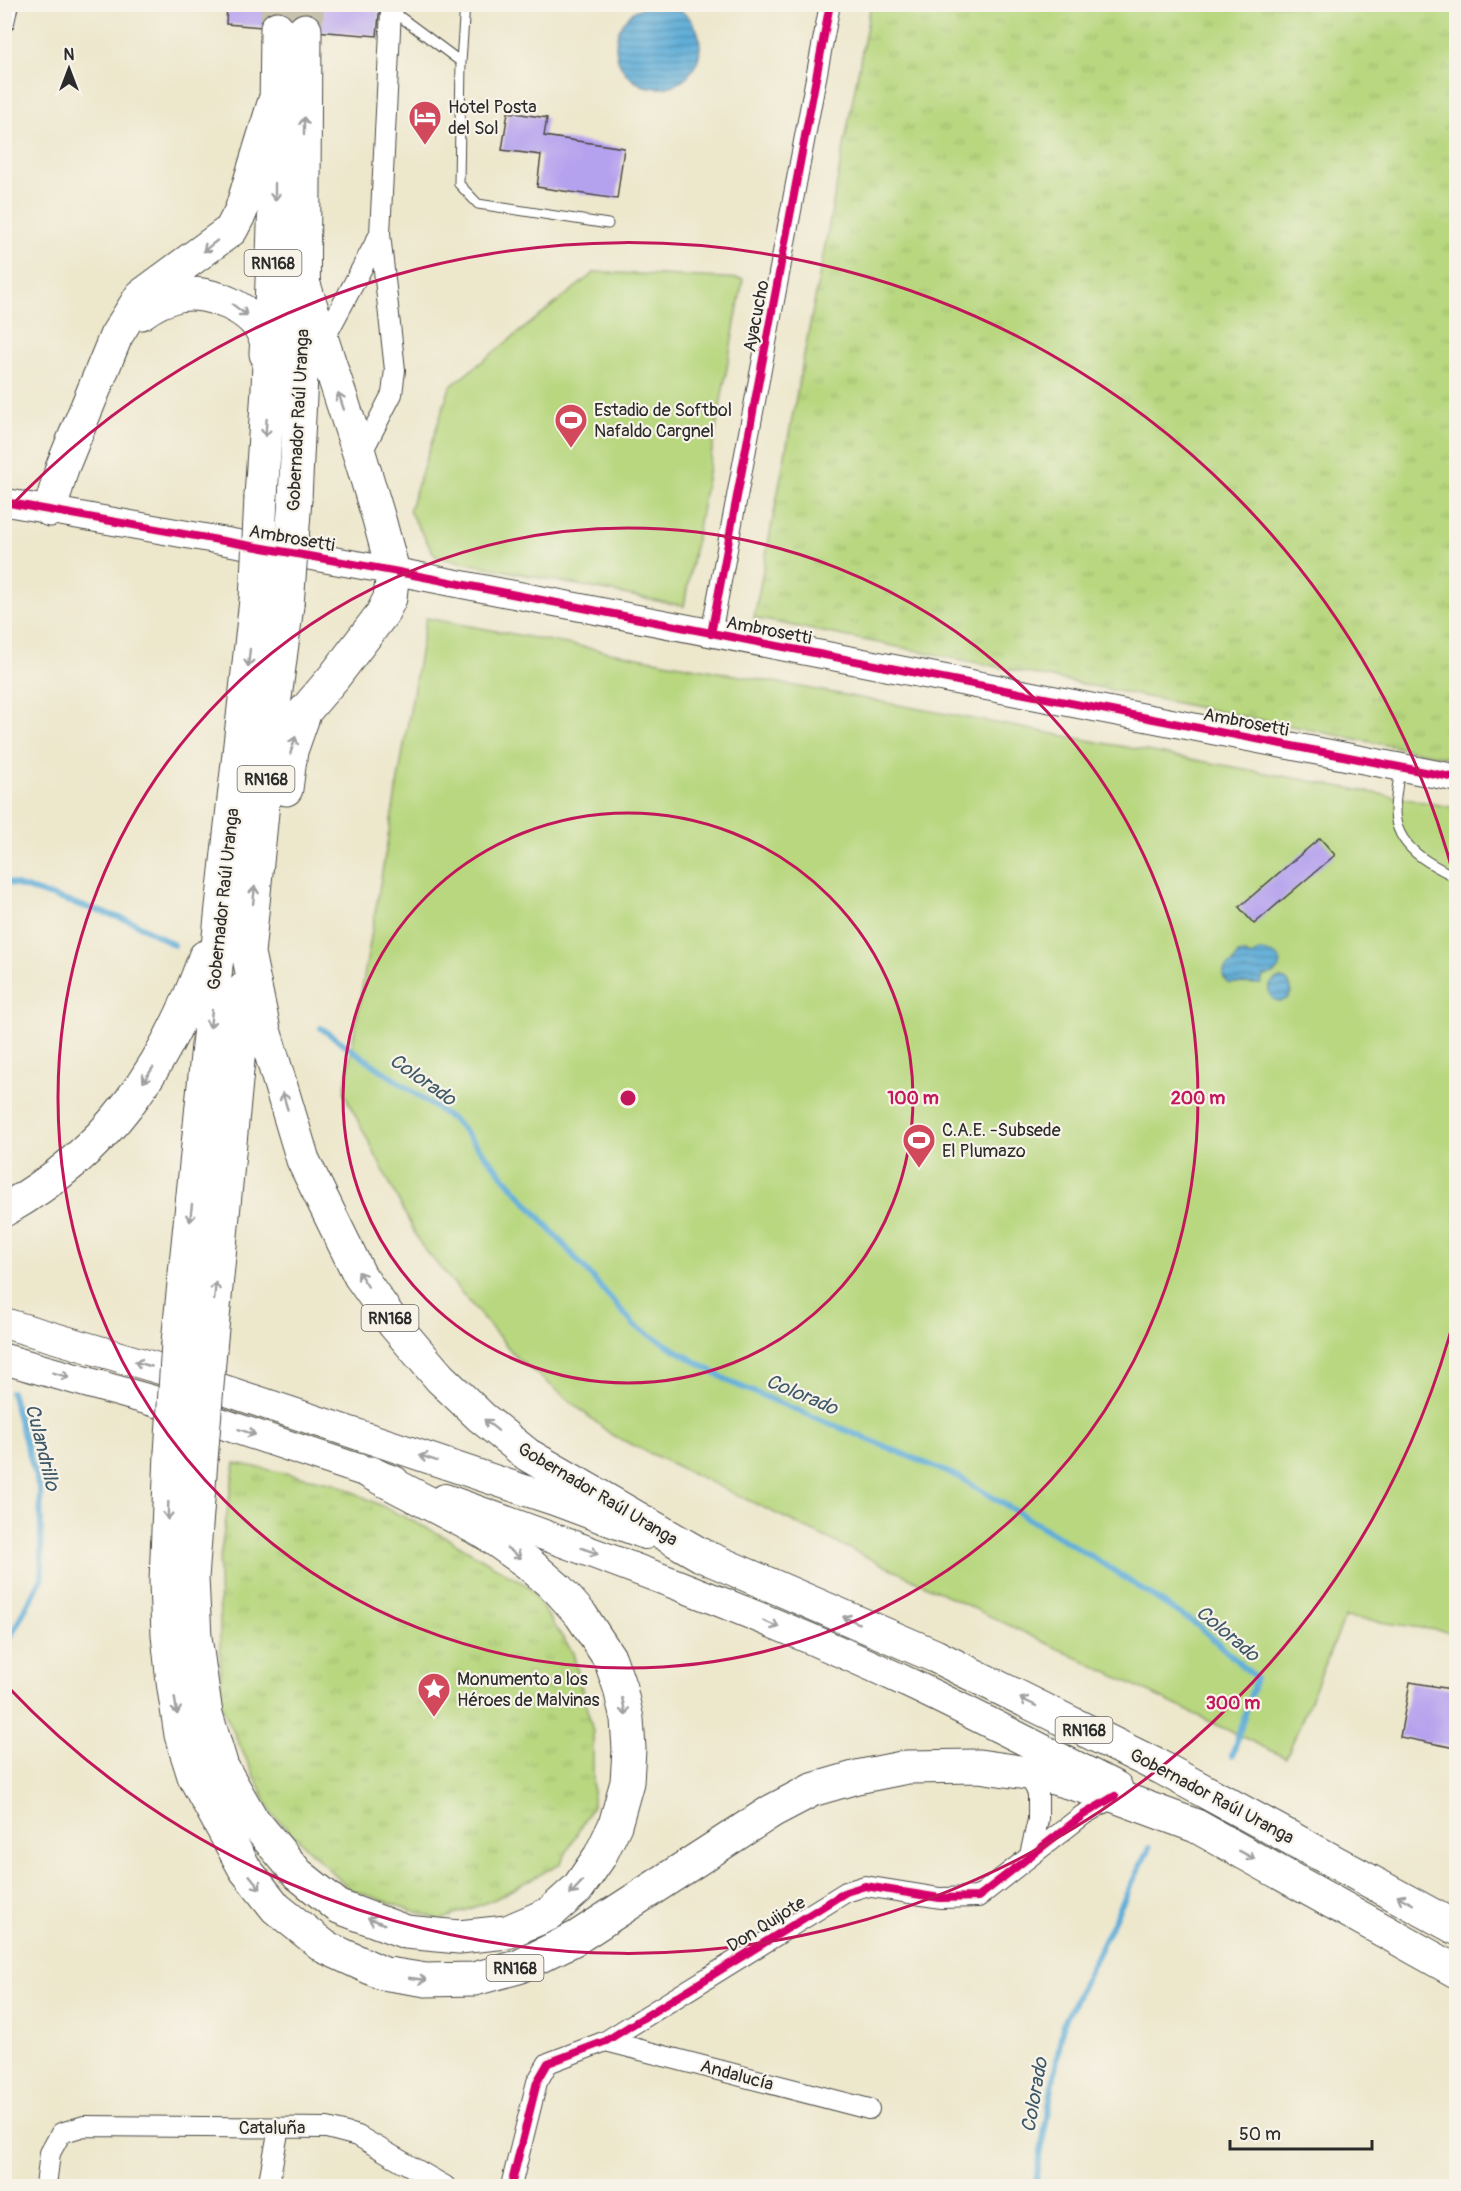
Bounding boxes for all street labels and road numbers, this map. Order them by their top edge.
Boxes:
road number: RN168 [244,250,302,276]
street label: Ayacucho [738,278,775,354]
street label: Gobernador Raúl Uranga [282,328,315,512]
street label: Ambrosetti [247,520,337,557]
street label: Ambrosetti [724,611,814,650]
street label: Ambrosetti [1201,703,1291,742]
road number: RN168 [238,766,294,792]
street label: Gobernador Raúl Uranga [203,807,244,991]
road number: RN168 [362,1305,418,1331]
street label: Gobernador Raúl Uranga [513,1437,682,1551]
road number: RN168 [1056,1717,1112,1743]
street label: Gobernador Raúl Uranga [1126,1743,1298,1850]
street label: Don Quijote [723,1891,810,1958]
road number: RN168 [486,1955,544,1981]
street label: Andalucía [698,2055,776,2096]
street label: Cataluña [239,2117,305,2140]

